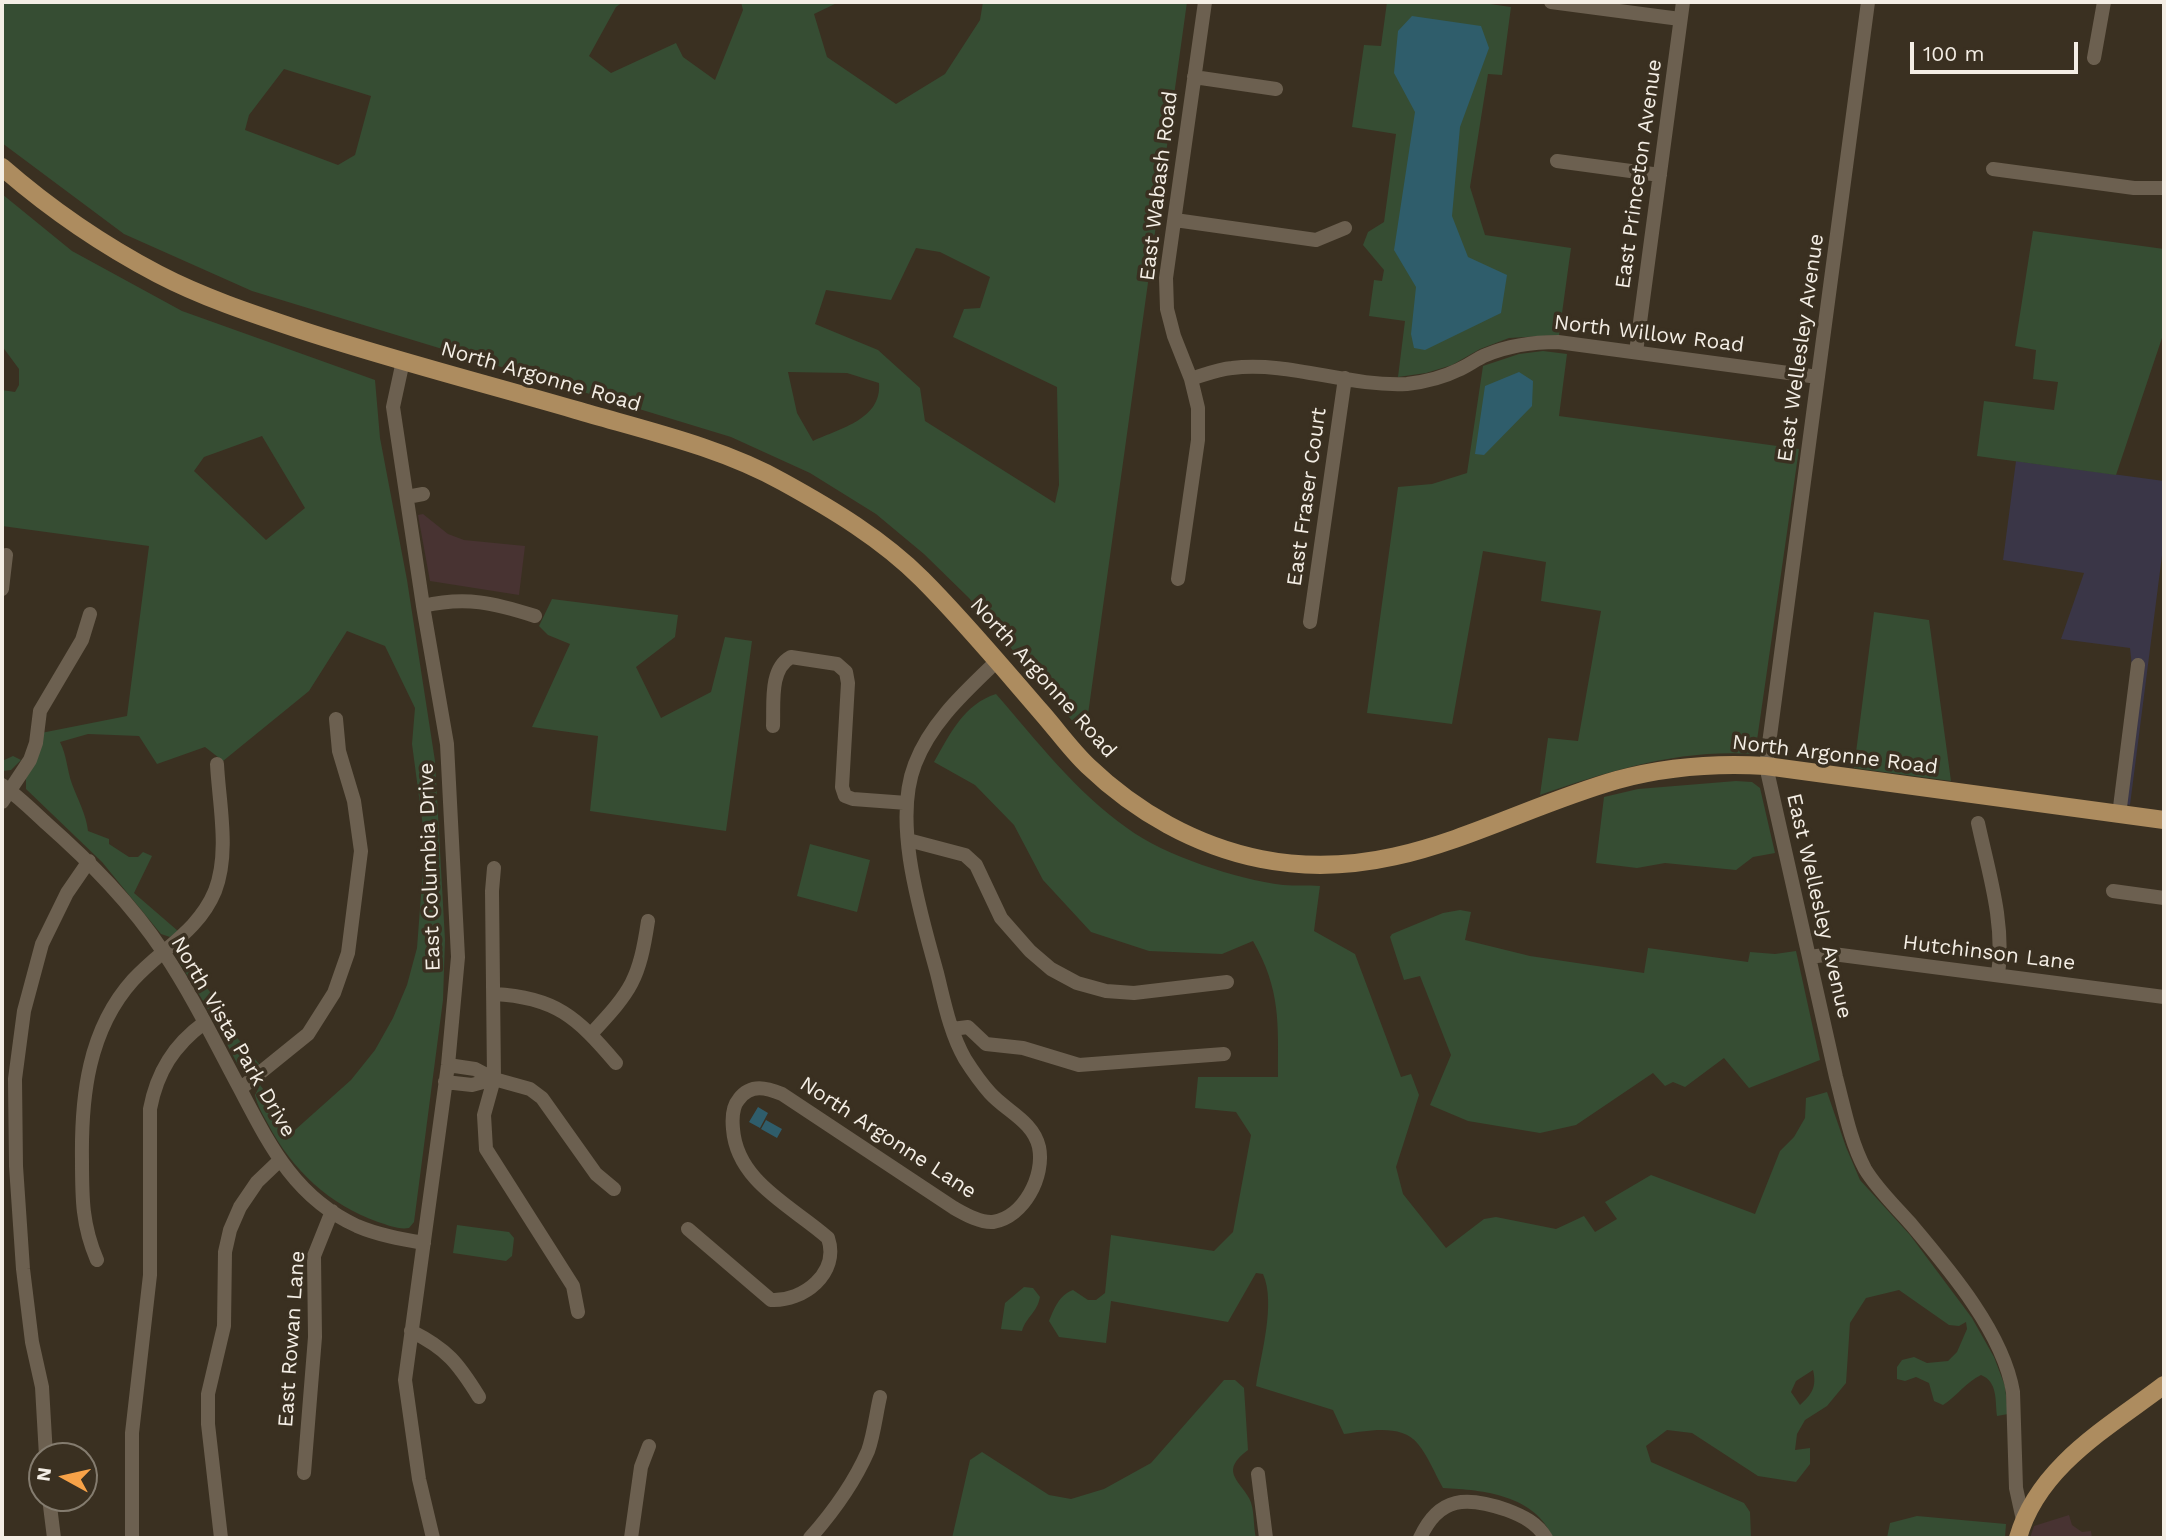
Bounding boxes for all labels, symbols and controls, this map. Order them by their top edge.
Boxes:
scale bar [1914,28,2082,72]
text: 100 m [1923,41,1985,66]
street label: East Princeton Avenue [1610,58,1668,290]
street label: East Wabash Road [1135,90,1183,282]
street label: East Wellesley Avenue [1773,232,1829,464]
street label: North Willow Road [1552,310,1746,358]
street label: North Argonne Road [438,336,644,418]
street label: East Fraser Court [1282,406,1332,588]
street label: North Argonne Road [964,593,1122,763]
street label: North Argonne Road [1731,730,1939,780]
street label: East Columbia Drive [414,762,446,972]
street label: East Wellesley Avenue [1781,791,1857,1021]
street label: Hutchinson Lane [1901,930,2077,976]
street label: North Vista Park Drive [165,932,301,1142]
street label: North Argonne Lane [795,1072,981,1204]
street label: East Rowan Lane [273,1250,311,1428]
north arrow [28,1442,98,1512]
text: N [31,1466,56,1483]

